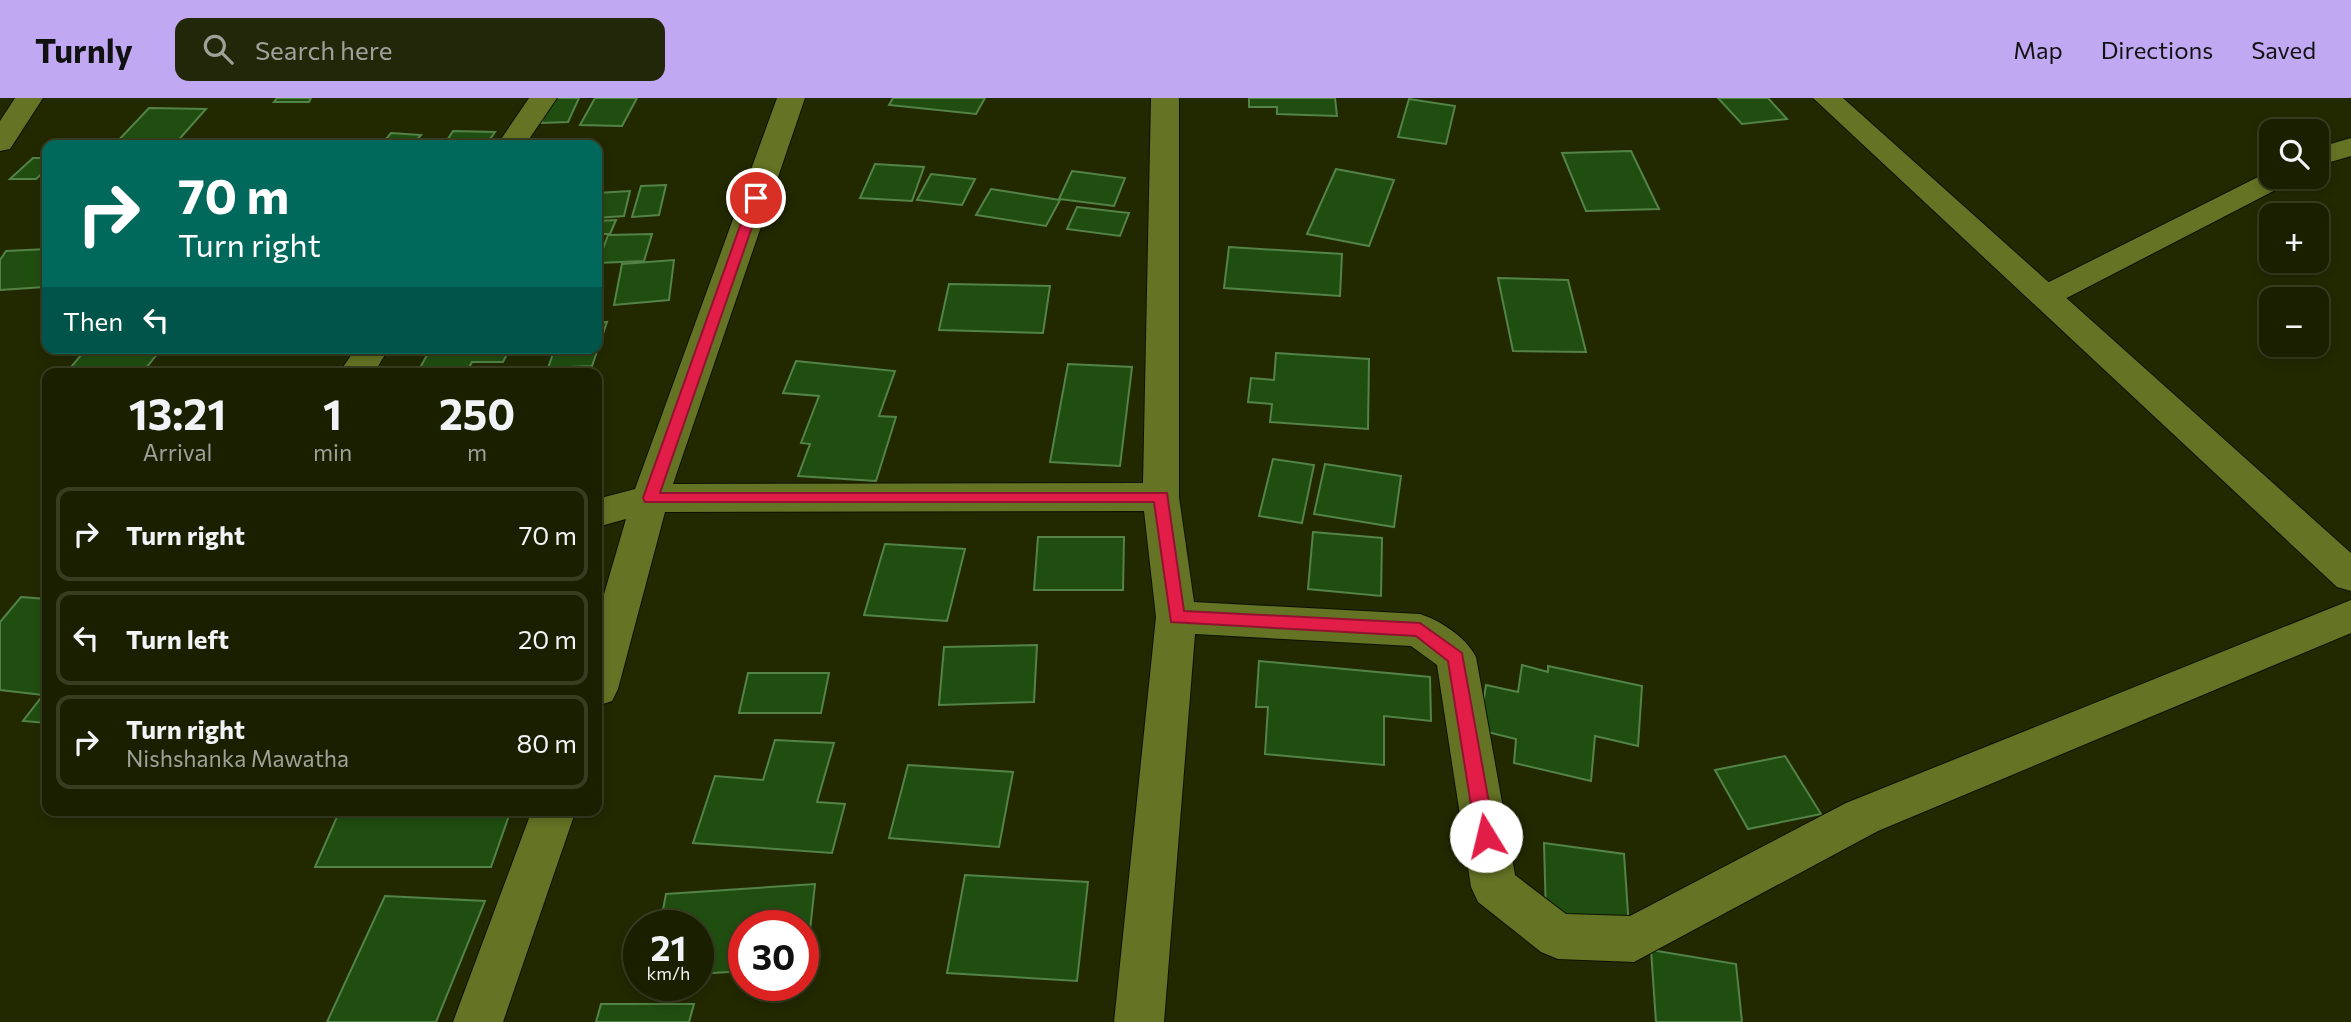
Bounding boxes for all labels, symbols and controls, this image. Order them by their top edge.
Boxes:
search box [175,18,665,81]
text: Turnly [35,29,133,70]
icon: search [199,30,237,68]
text: Search here [255,34,392,65]
text: Map [2013,35,2063,64]
text: Directions [2101,35,2213,64]
text: Saved [2251,35,2316,64]
map controls [2259,119,2329,357]
button: search [2259,119,2329,189]
text: 70 m [178,164,289,224]
icon: right [63,168,154,259]
pin [726,168,786,228]
icon: arrive [737,179,775,217]
button: + [2259,203,2329,273]
text: Turn right [178,224,321,264]
button: − [2259,287,2329,357]
icon: left [137,301,175,339]
text: Then [63,305,123,336]
text: 13:21 [129,387,226,439]
text: 1 [323,387,342,439]
text: 250 [439,387,515,439]
text: Arrival [143,438,212,466]
text: min [313,438,352,466]
text: m [467,438,487,466]
icon: right [67,515,105,553]
text: Turn right [126,519,245,550]
text: 70 m [519,519,577,550]
icon: left [67,619,105,657]
text: Turn left [126,623,229,654]
text: 20 m [518,623,577,654]
text: Turn right [126,713,245,744]
icon: right [67,723,105,761]
text: 80 m [517,727,577,758]
text: Nishshanka Mawatha [126,744,349,772]
position arrow [1449,799,1523,873]
speed limit sign: 30 [728,910,819,1001]
text: 21 [651,925,686,968]
text: km/h [647,962,690,984]

